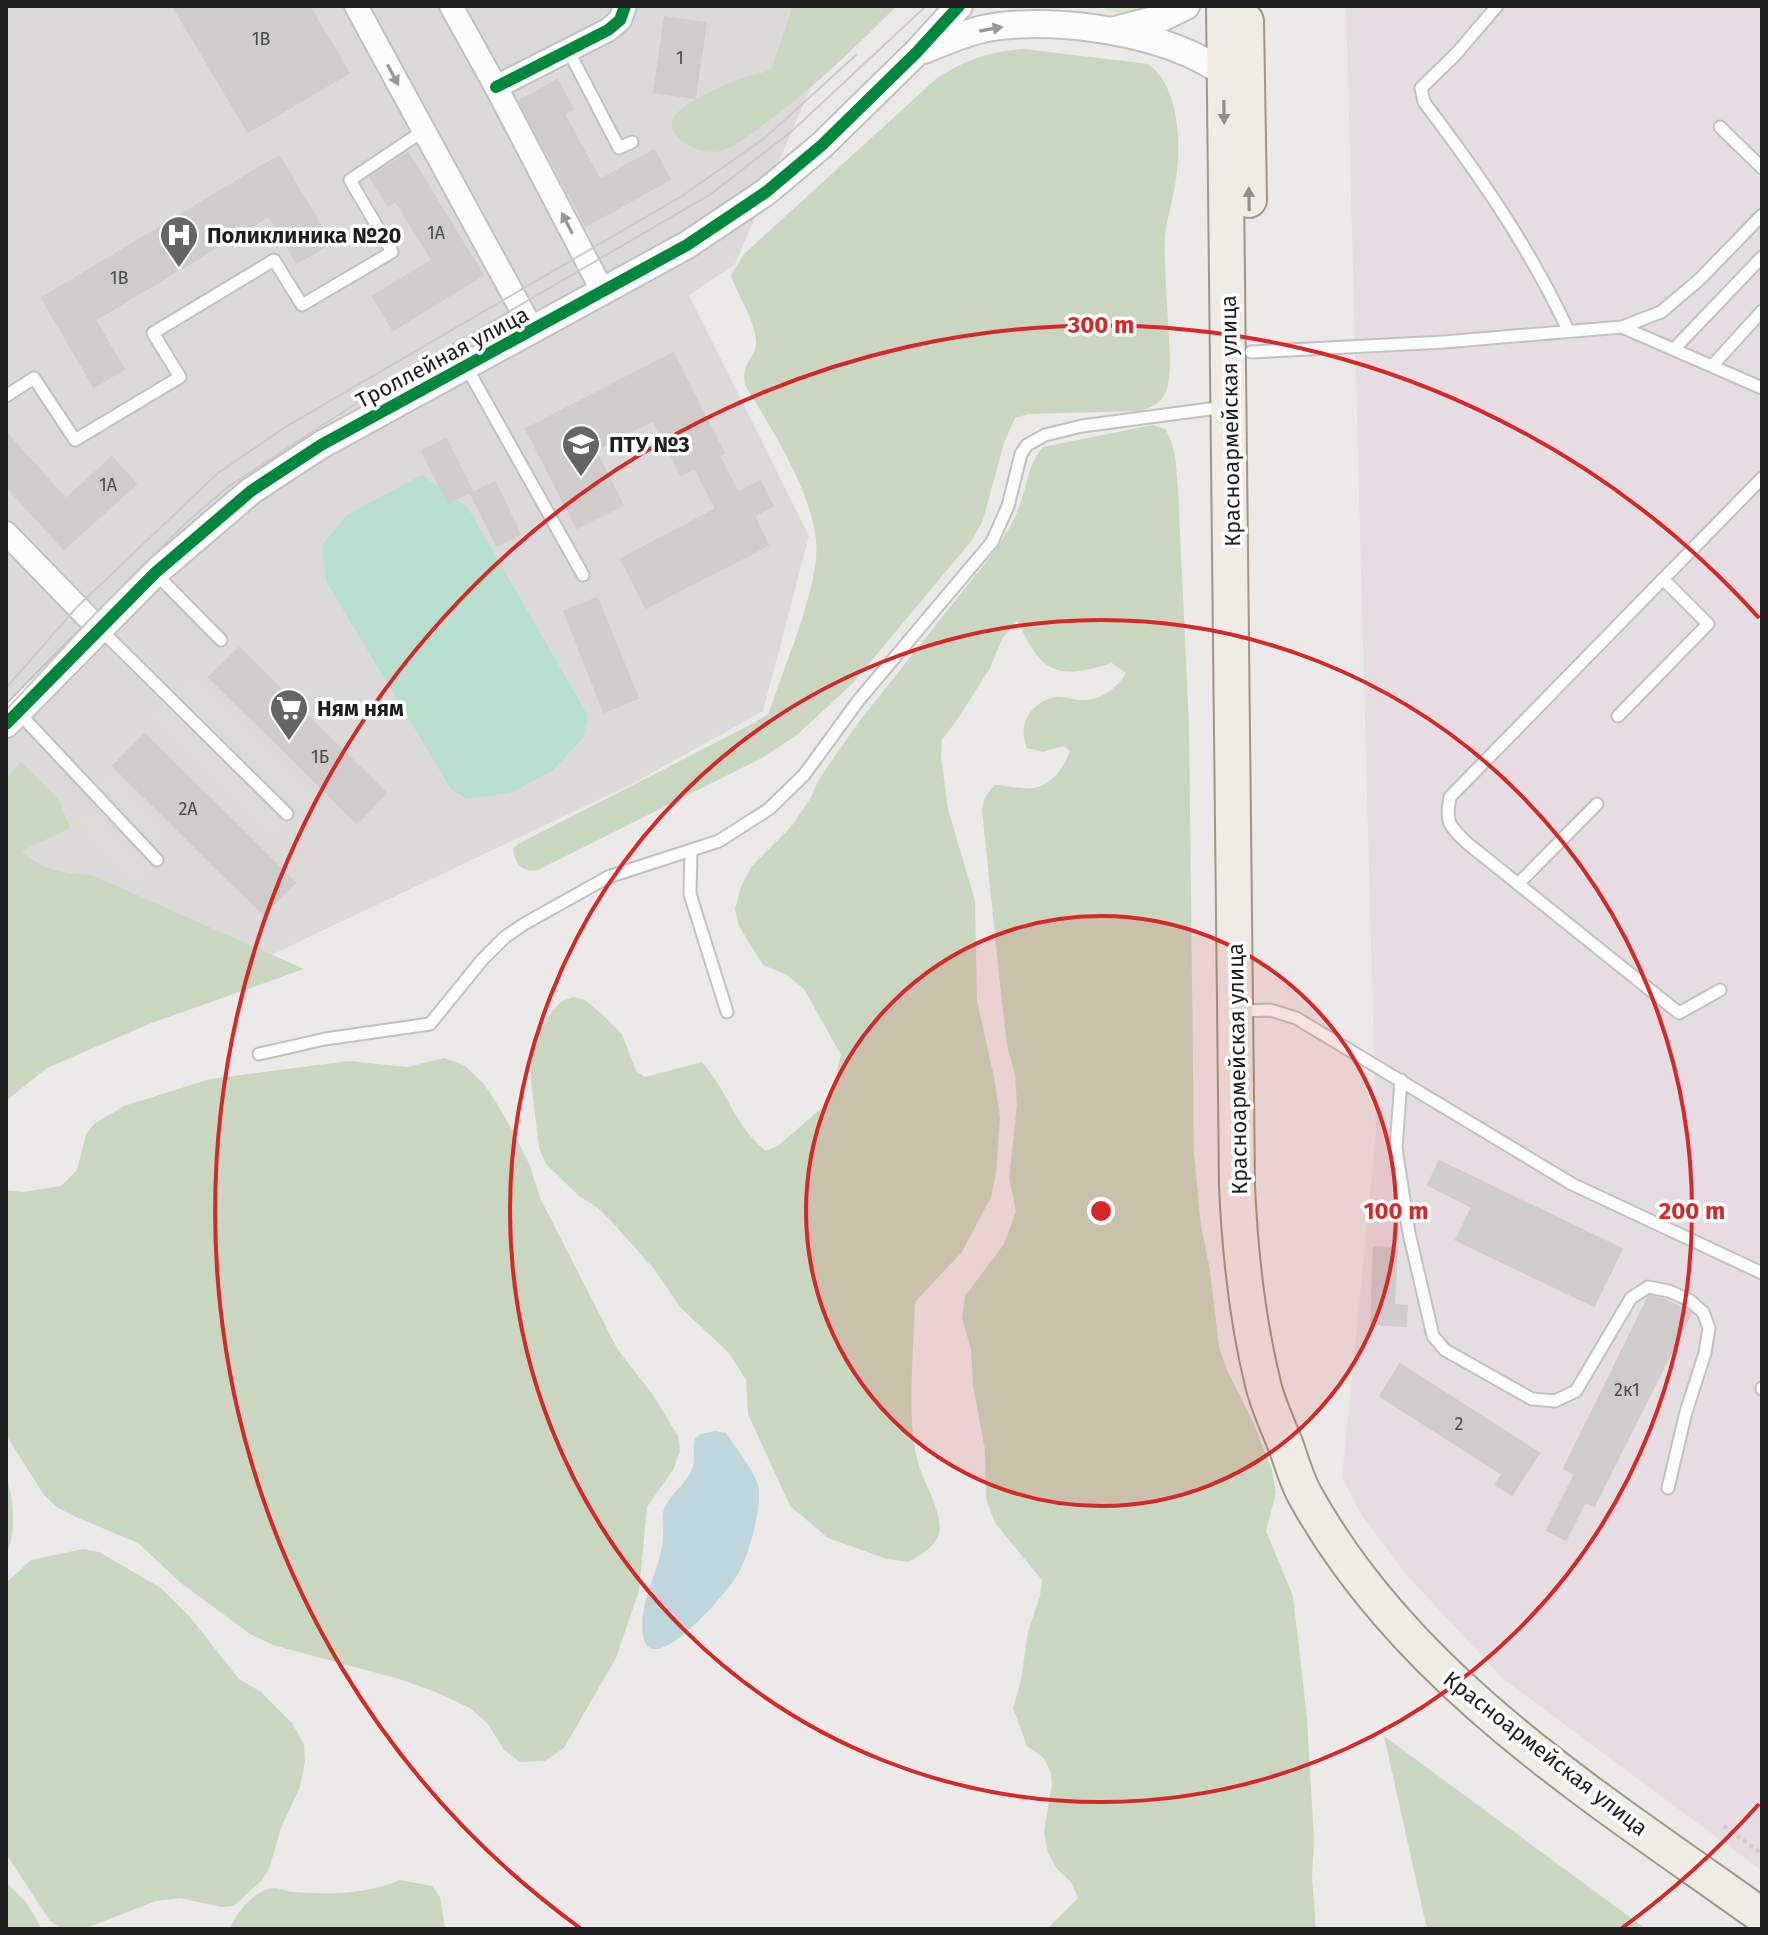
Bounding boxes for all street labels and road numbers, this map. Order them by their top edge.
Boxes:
street label: Красноармейская улица [1215,295,1246,547]
street label: Троллейная улица [351,300,533,414]
street label: Красноармейская улица [1222,943,1253,1195]
street label: Красноармейская улица [1438,1665,1653,1842]

